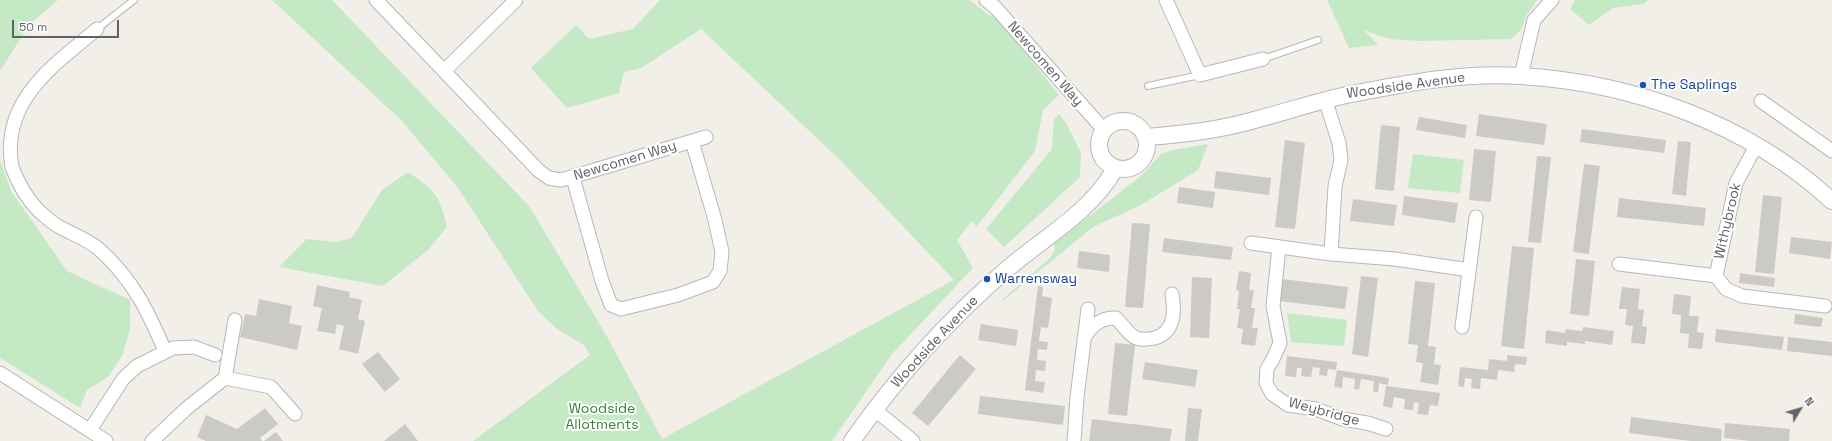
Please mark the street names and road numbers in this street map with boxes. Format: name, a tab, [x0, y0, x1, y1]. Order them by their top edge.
street label: Newcomen Way	[1004, 18, 1086, 110]
street label: Woodside Avenue	[1346, 69, 1466, 103]
street label: Newcomen Way	[572, 137, 678, 185]
street label: Withybrook	[1711, 181, 1745, 261]
street label: Woodside Avenue	[888, 293, 982, 391]
street label: Weybridge	[1287, 394, 1361, 430]

